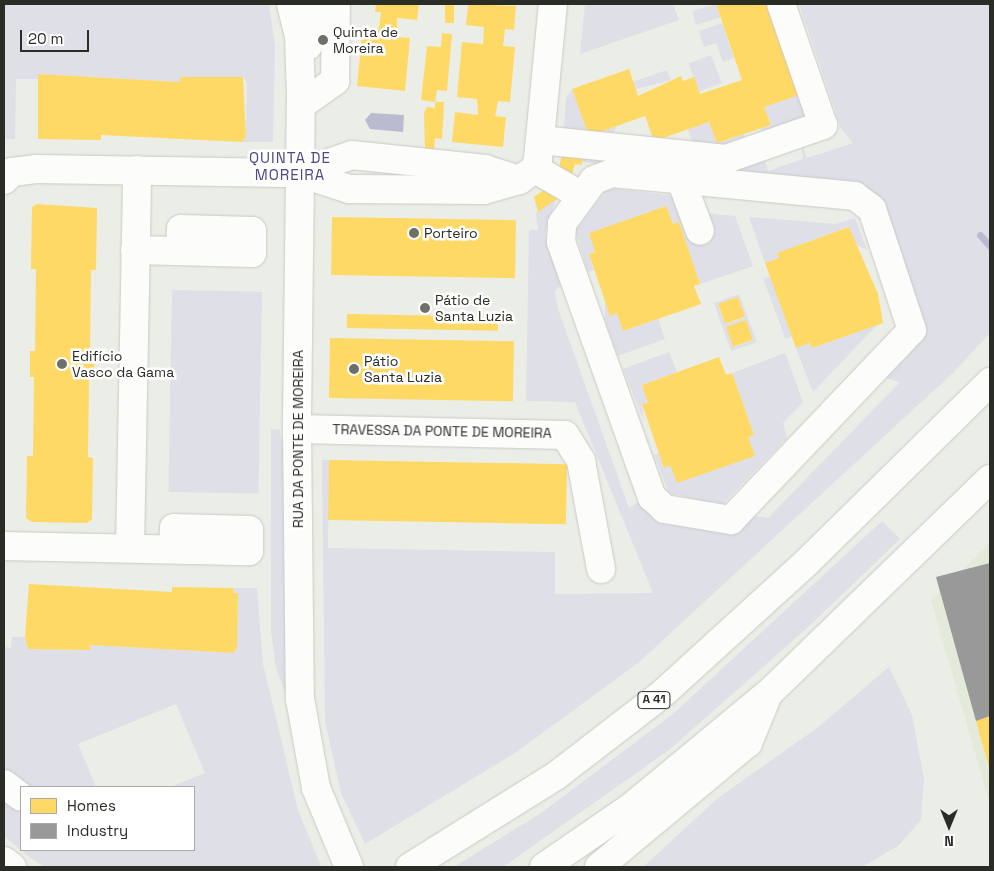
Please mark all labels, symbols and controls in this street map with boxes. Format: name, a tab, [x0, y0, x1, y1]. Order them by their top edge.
scale bar	[22, 20, 91, 52]
place label: Quinta de Moreira	[333, 24, 398, 56]
text: 20 m	[28, 29, 63, 48]
marker: Quinta de Moreira	[317, 34, 329, 46]
district label: QUINTA DE MOREIRA	[248, 148, 332, 183]
place label: Porteiro	[424, 225, 478, 241]
marker: Porteiro	[408, 227, 420, 239]
place label: Pátio de Santa Luzia	[435, 292, 513, 324]
marker: Pátio de Santa Luzia	[419, 302, 431, 314]
place label: Edifício Vasco da Gama	[72, 348, 174, 381]
street label: RUA DA PONTE DE MOREIRA	[290, 350, 306, 528]
place label: Pátio Santa Luzia	[364, 353, 442, 386]
marker: Edifício Vasco da Gama	[56, 358, 68, 370]
marker: Pátio Santa Luzia	[348, 363, 360, 375]
street label: TRAVESSA DA PONTE DE MOREIRA	[332, 421, 552, 441]
road number: A 41	[636, 690, 672, 710]
legend	[20, 786, 195, 851]
text: Homes	[67, 796, 116, 815]
north arrow	[924, 801, 974, 851]
text: Industry	[67, 821, 128, 840]
text: N	[944, 832, 954, 850]

